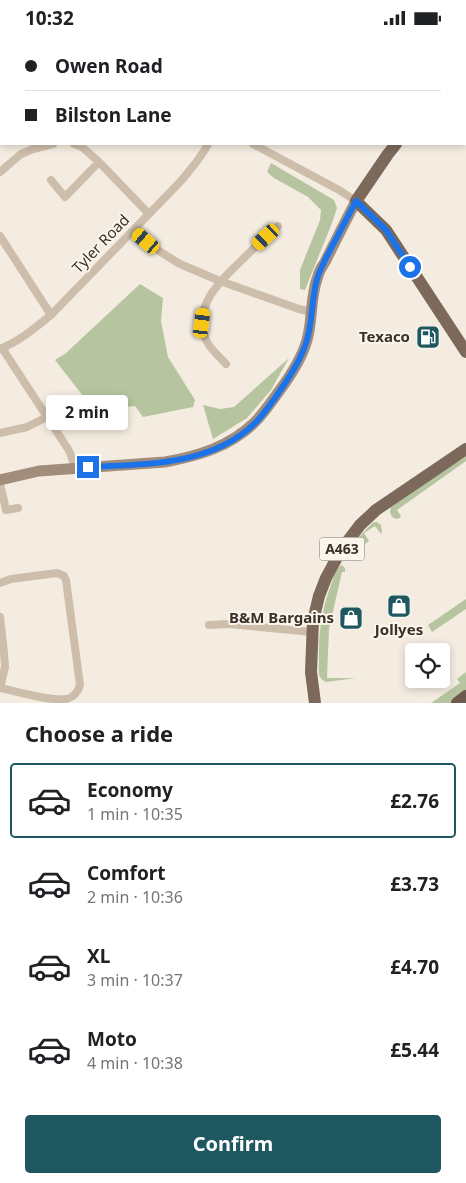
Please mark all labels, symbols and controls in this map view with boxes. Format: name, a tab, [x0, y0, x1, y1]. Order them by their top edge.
text: 10:32	[25, 5, 74, 31]
text: Owen Road	[55, 53, 163, 79]
text: Bilston Lane	[55, 102, 172, 128]
street label: Tyler Road	[67, 210, 133, 277]
car	[249, 221, 282, 253]
car	[129, 226, 162, 256]
route start	[399, 256, 421, 278]
car	[192, 307, 211, 339]
fuel station icon: Texaco	[415, 324, 441, 350]
place label: Texaco	[359, 326, 410, 346]
callout: 2 min	[47, 395, 129, 429]
text: 2 min	[65, 401, 109, 423]
route end	[77, 456, 99, 478]
road number: A463	[320, 537, 364, 561]
shop icon: Jollyes	[386, 593, 412, 619]
shop icon: B&M Bargains	[338, 605, 364, 631]
place label: B&M Bargains	[229, 607, 334, 627]
place label: Jollyes	[373, 619, 423, 639]
map controls	[405, 643, 450, 688]
button: locate	[405, 643, 450, 688]
text: Choose a ride	[25, 718, 173, 748]
text: Economy	[87, 777, 173, 803]
icon: car	[27, 778, 72, 823]
text: £2.76	[390, 788, 439, 814]
text: 1 min · 10:35	[87, 803, 183, 825]
text: Comfort	[87, 860, 166, 886]
icon: car	[27, 861, 72, 906]
text: £3.73	[390, 871, 439, 897]
text: 2 min · 10:36	[87, 886, 183, 908]
text: XL	[87, 943, 110, 969]
icon: car	[27, 944, 72, 989]
text: £4.70	[390, 954, 439, 980]
text: 3 min · 10:37	[87, 969, 183, 991]
text: Moto	[87, 1026, 137, 1052]
icon: car	[27, 1027, 72, 1072]
text: £5.44	[390, 1037, 439, 1063]
text: 4 min · 10:38	[87, 1052, 183, 1074]
button: Confirm	[25, 1115, 441, 1173]

